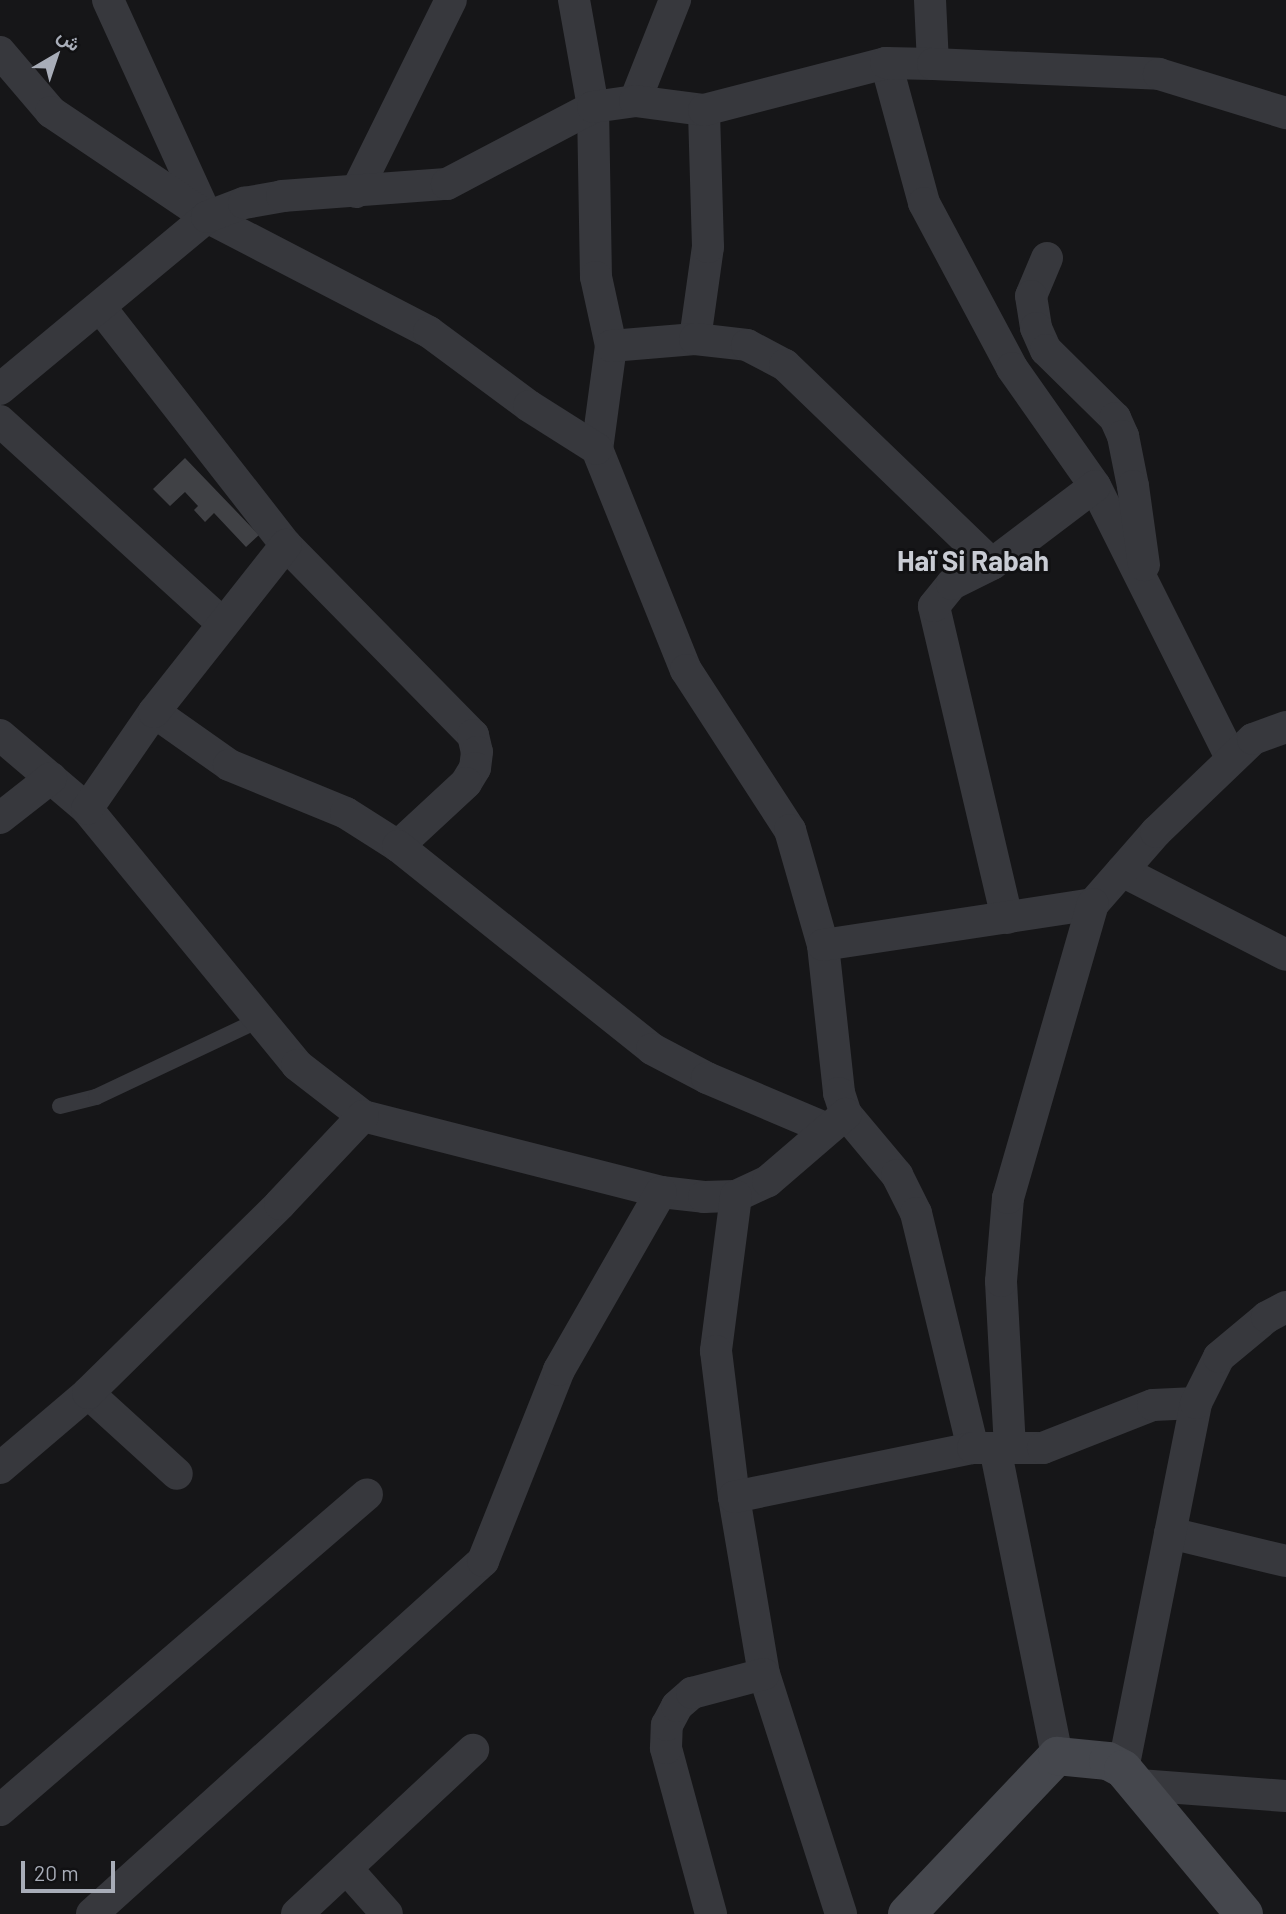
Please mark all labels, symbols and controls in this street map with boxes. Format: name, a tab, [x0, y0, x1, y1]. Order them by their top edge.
north arrow	[21, 21, 91, 91]
text: ش	[53, 23, 86, 55]
district label: Haï Si Rabah	[897, 543, 1049, 577]
scale bar	[24, 1848, 119, 1892]
text: 20 m	[34, 1860, 79, 1885]

